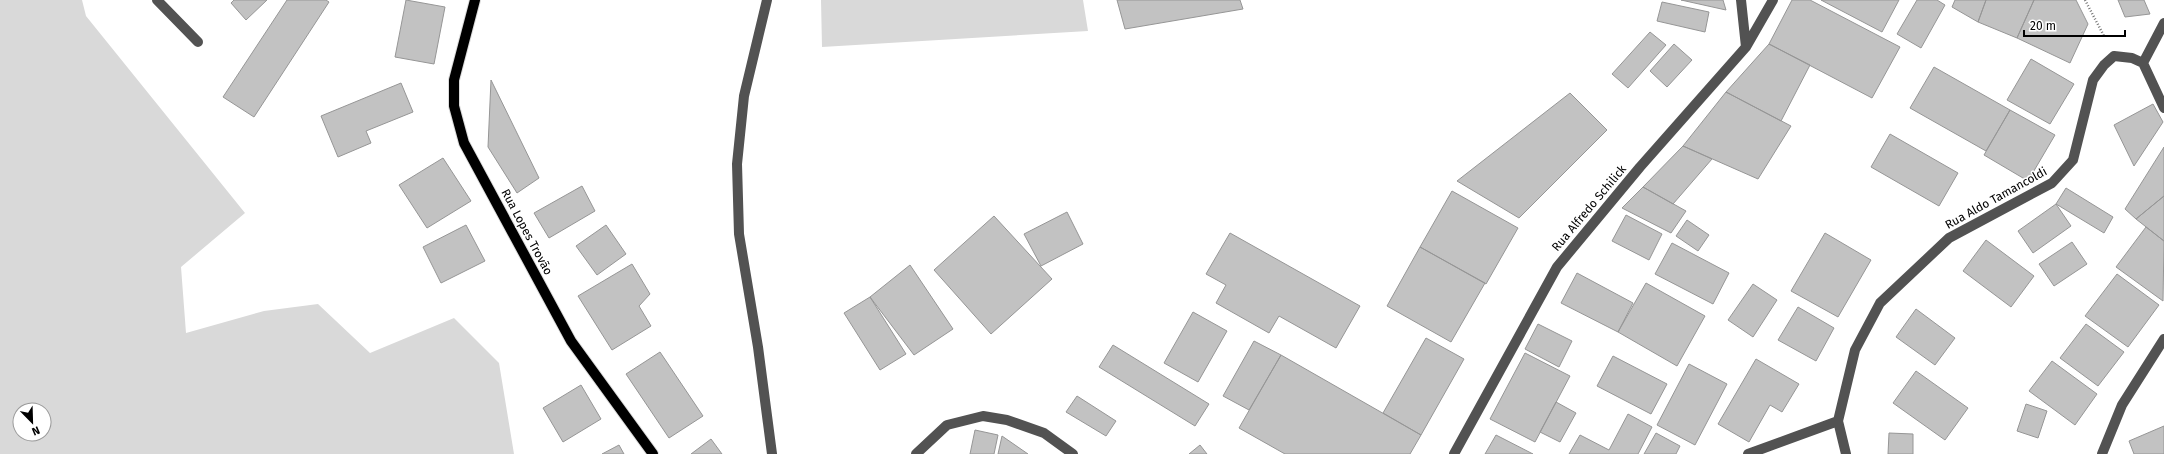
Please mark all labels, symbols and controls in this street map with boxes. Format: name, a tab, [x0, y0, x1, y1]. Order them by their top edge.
scale bar	[2024, 12, 2125, 38]
text: 20 m	[2030, 19, 2056, 33]
street label: Rua Alfredo Schilick	[1549, 161, 1630, 254]
street label: Rua Aldo Tamancoldi	[1943, 164, 2049, 232]
street label: Rua Lopes Trovão	[498, 187, 556, 277]
north arrow	[12, 402, 52, 442]
text: N	[30, 423, 42, 438]

